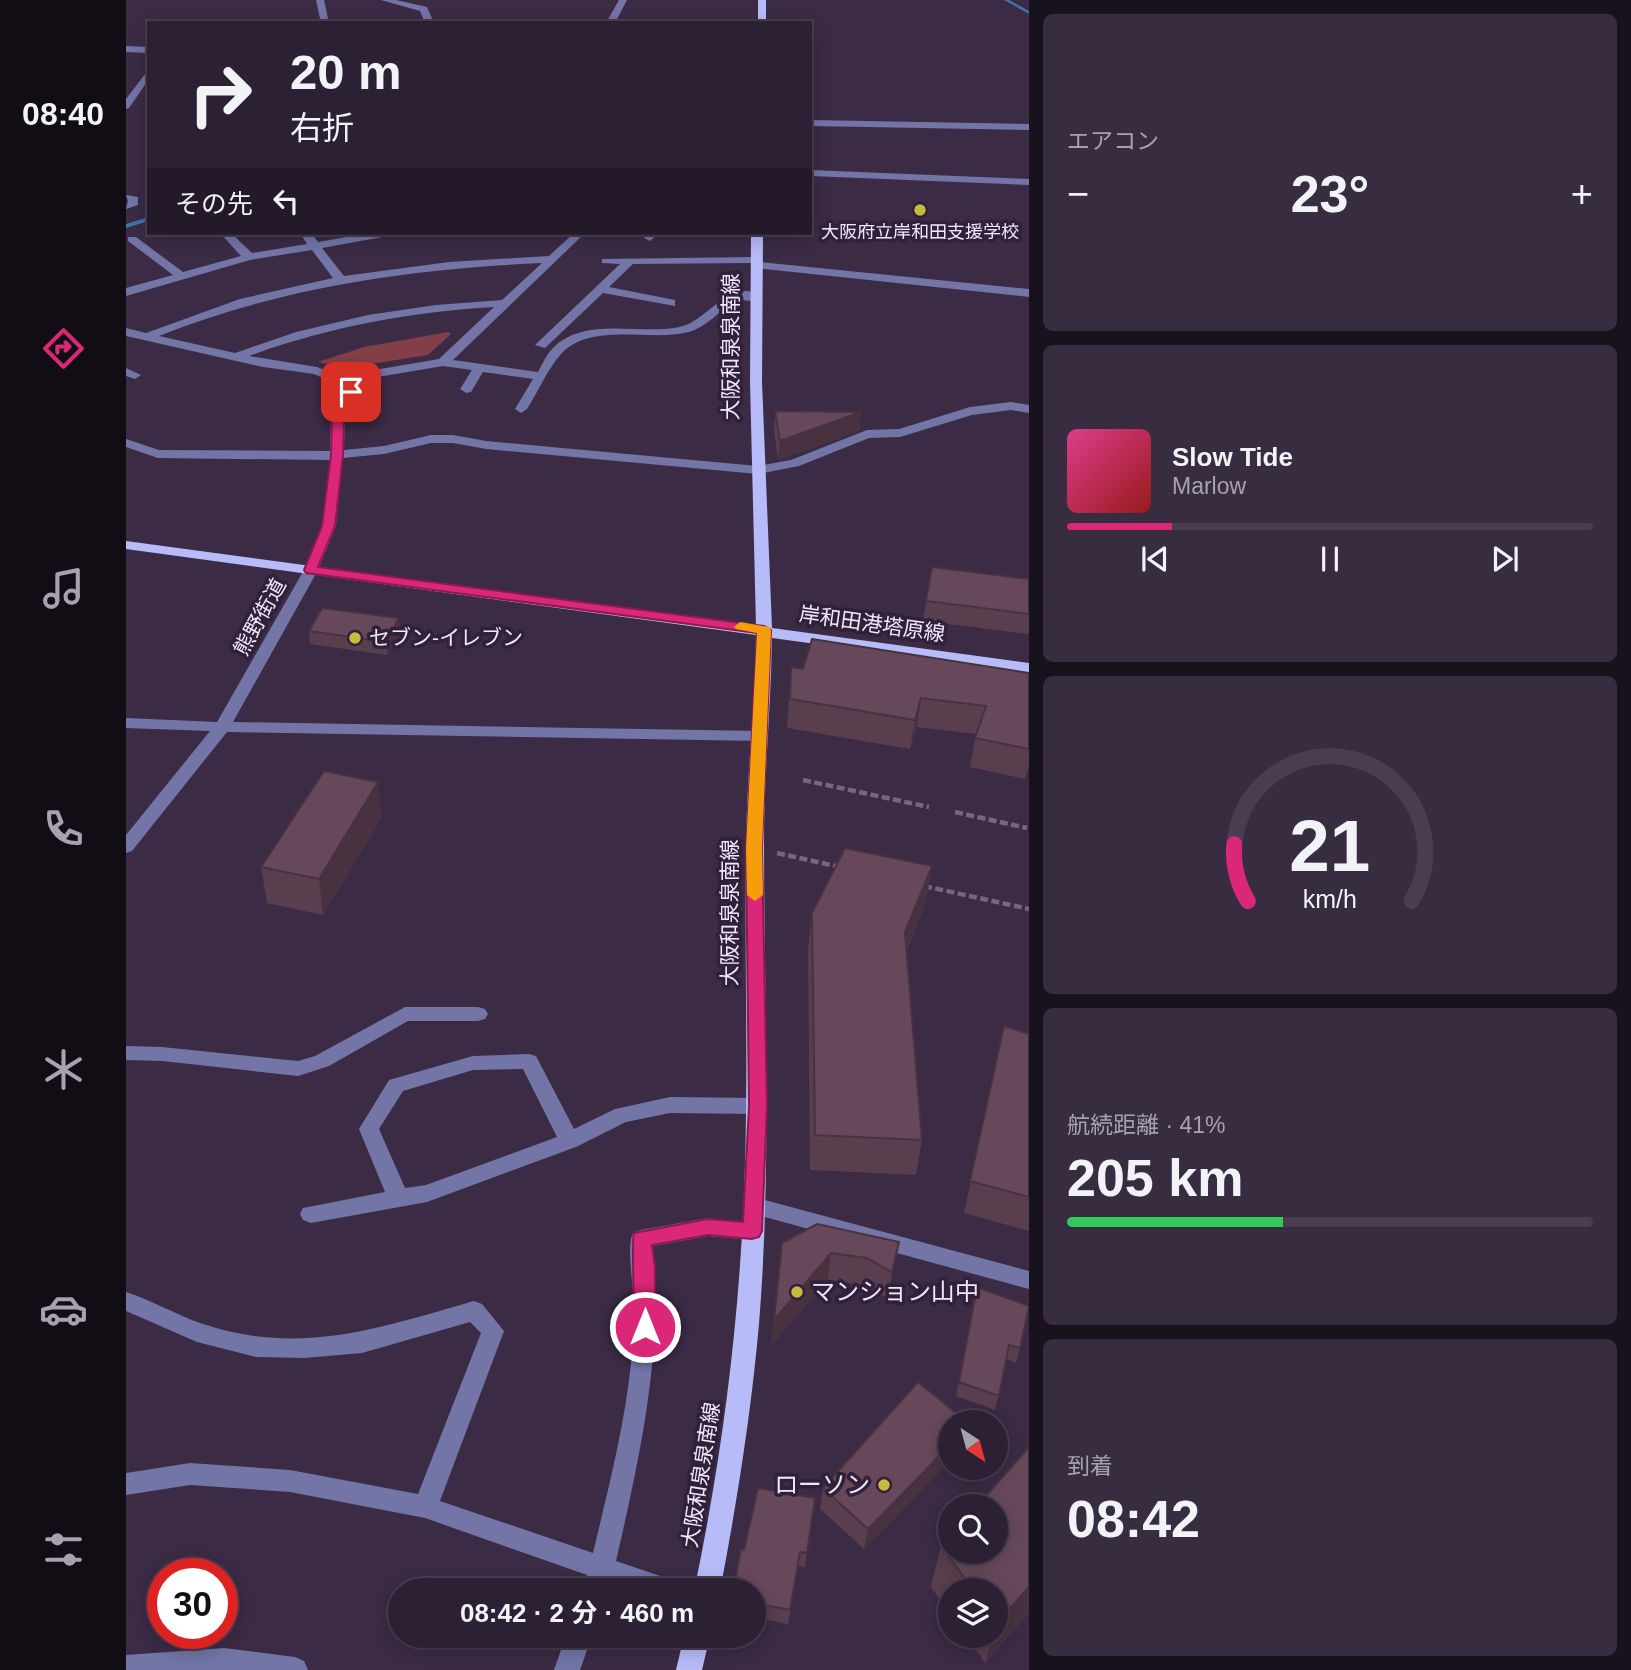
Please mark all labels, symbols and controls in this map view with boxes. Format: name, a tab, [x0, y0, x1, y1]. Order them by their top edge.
text: 20 m	[290, 45, 402, 99]
icon: right	[175, 49, 266, 140]
text: 08:40	[22, 96, 104, 132]
text: 右折	[290, 110, 354, 146]
text: エアコン	[1067, 128, 1159, 154]
text: 23°	[1291, 165, 1369, 223]
text: −	[1067, 173, 1089, 215]
text: +	[1571, 173, 1593, 215]
icon: left	[267, 182, 305, 220]
text: その先	[175, 189, 253, 219]
marker: 大阪府立岸和田支援学校	[912, 202, 928, 218]
place label: 大阪府立岸和田支援学校	[821, 222, 1019, 242]
street label: 大阪和泉泉南線	[719, 274, 742, 421]
icon: directions	[39, 324, 88, 373]
pin	[321, 362, 381, 422]
icon: arrive	[332, 373, 370, 411]
text: Slow Tide	[1172, 442, 1293, 472]
text: Marlow	[1172, 473, 1246, 499]
icon: previous	[1136, 540, 1174, 578]
icon: pause	[1311, 540, 1349, 578]
icon: next	[1486, 540, 1524, 578]
icon: music	[39, 564, 88, 613]
street label: 熊野街道	[229, 574, 290, 659]
street label: 岸和田港塔原線	[798, 602, 946, 645]
place label: セブン-イレブン	[369, 626, 523, 649]
marker: セブン-イレブン	[347, 630, 363, 646]
icon: phone	[39, 804, 88, 853]
text: 21	[1290, 805, 1370, 886]
street label: 大阪和泉泉南線	[718, 840, 741, 987]
text: km/h	[1303, 885, 1357, 913]
icon: climate	[39, 1045, 88, 1094]
text: 航続距離 · 41%	[1067, 1112, 1225, 1138]
text: 205 km	[1067, 1149, 1243, 1207]
place label: マンション山中	[811, 1278, 979, 1305]
marker: マンション山中	[789, 1284, 805, 1300]
icon: car	[39, 1285, 88, 1334]
position arrow	[608, 1290, 682, 1364]
street label: 大阪和泉泉南線	[678, 1401, 723, 1549]
north arrow	[938, 1410, 1008, 1480]
map controls	[938, 1410, 1008, 1648]
text: 到着	[1067, 1453, 1113, 1479]
place label: ローソン	[774, 1471, 870, 1498]
marker: ローソン	[876, 1477, 892, 1493]
text: 08:42	[1067, 1490, 1200, 1548]
button: search	[938, 1494, 1008, 1564]
icon: filters	[39, 1525, 88, 1574]
speed limit sign: 30	[147, 1558, 238, 1649]
button: layers	[938, 1578, 1008, 1648]
text: 08:42 · 2 分 · 460 m	[460, 1598, 694, 1628]

